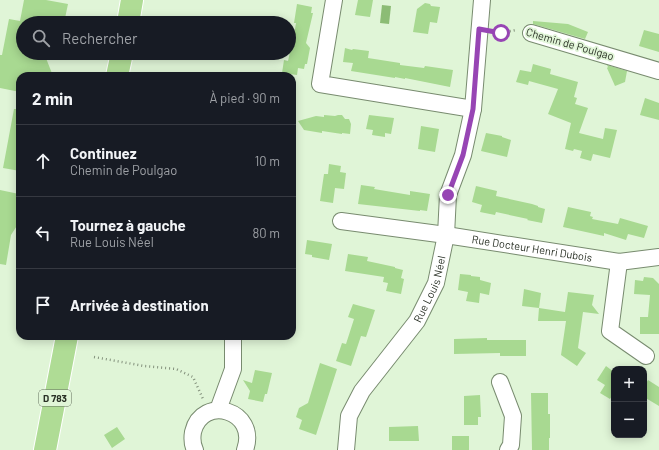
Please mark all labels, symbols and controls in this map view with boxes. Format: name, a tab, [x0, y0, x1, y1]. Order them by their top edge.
search box	[16, 16, 296, 60]
route start	[492, 24, 510, 42]
street label: Chemin de Poulgao	[525, 25, 616, 62]
icon: search	[30, 27, 52, 49]
text: Rechercher	[62, 29, 138, 47]
text: 2 min	[32, 88, 73, 108]
text: À pied · 90 m	[210, 90, 280, 106]
text: Continuez	[70, 144, 137, 162]
icon: ahead	[32, 150, 54, 172]
text: 10 m	[255, 153, 280, 169]
text: Chemin de Poulgao	[70, 162, 177, 178]
route end	[439, 186, 457, 204]
text: Tournez à gauche	[70, 216, 186, 234]
icon: left	[32, 222, 54, 244]
text: 80 m	[253, 225, 280, 241]
street label: Rue Docteur Henri Dubois	[471, 232, 593, 264]
text: Rue Louis Néel	[70, 234, 154, 250]
street label: Rue Louis Néel	[410, 255, 448, 324]
icon: arrive	[32, 294, 54, 316]
text: Arrivée à destination	[70, 296, 209, 314]
map controls	[611, 366, 647, 438]
button: +	[611, 366, 647, 402]
road number: D 783	[39, 390, 71, 406]
button: −	[611, 402, 647, 438]

